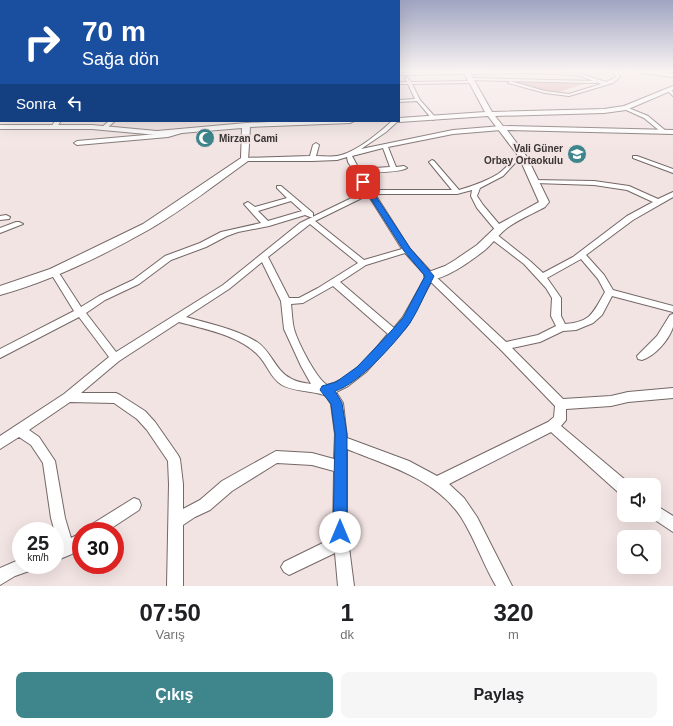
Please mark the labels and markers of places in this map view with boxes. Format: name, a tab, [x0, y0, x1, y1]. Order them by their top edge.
mosque icon: Mirzan Cami	[194, 127, 216, 149]
place label: Mirzan Cami	[219, 133, 278, 144]
place label: Vali Güner Orbay Ortaokulu	[484, 143, 563, 166]
school or university icon: Vali Güner Orbay Ortaokulu	[566, 143, 588, 165]
pin	[346, 165, 380, 199]

